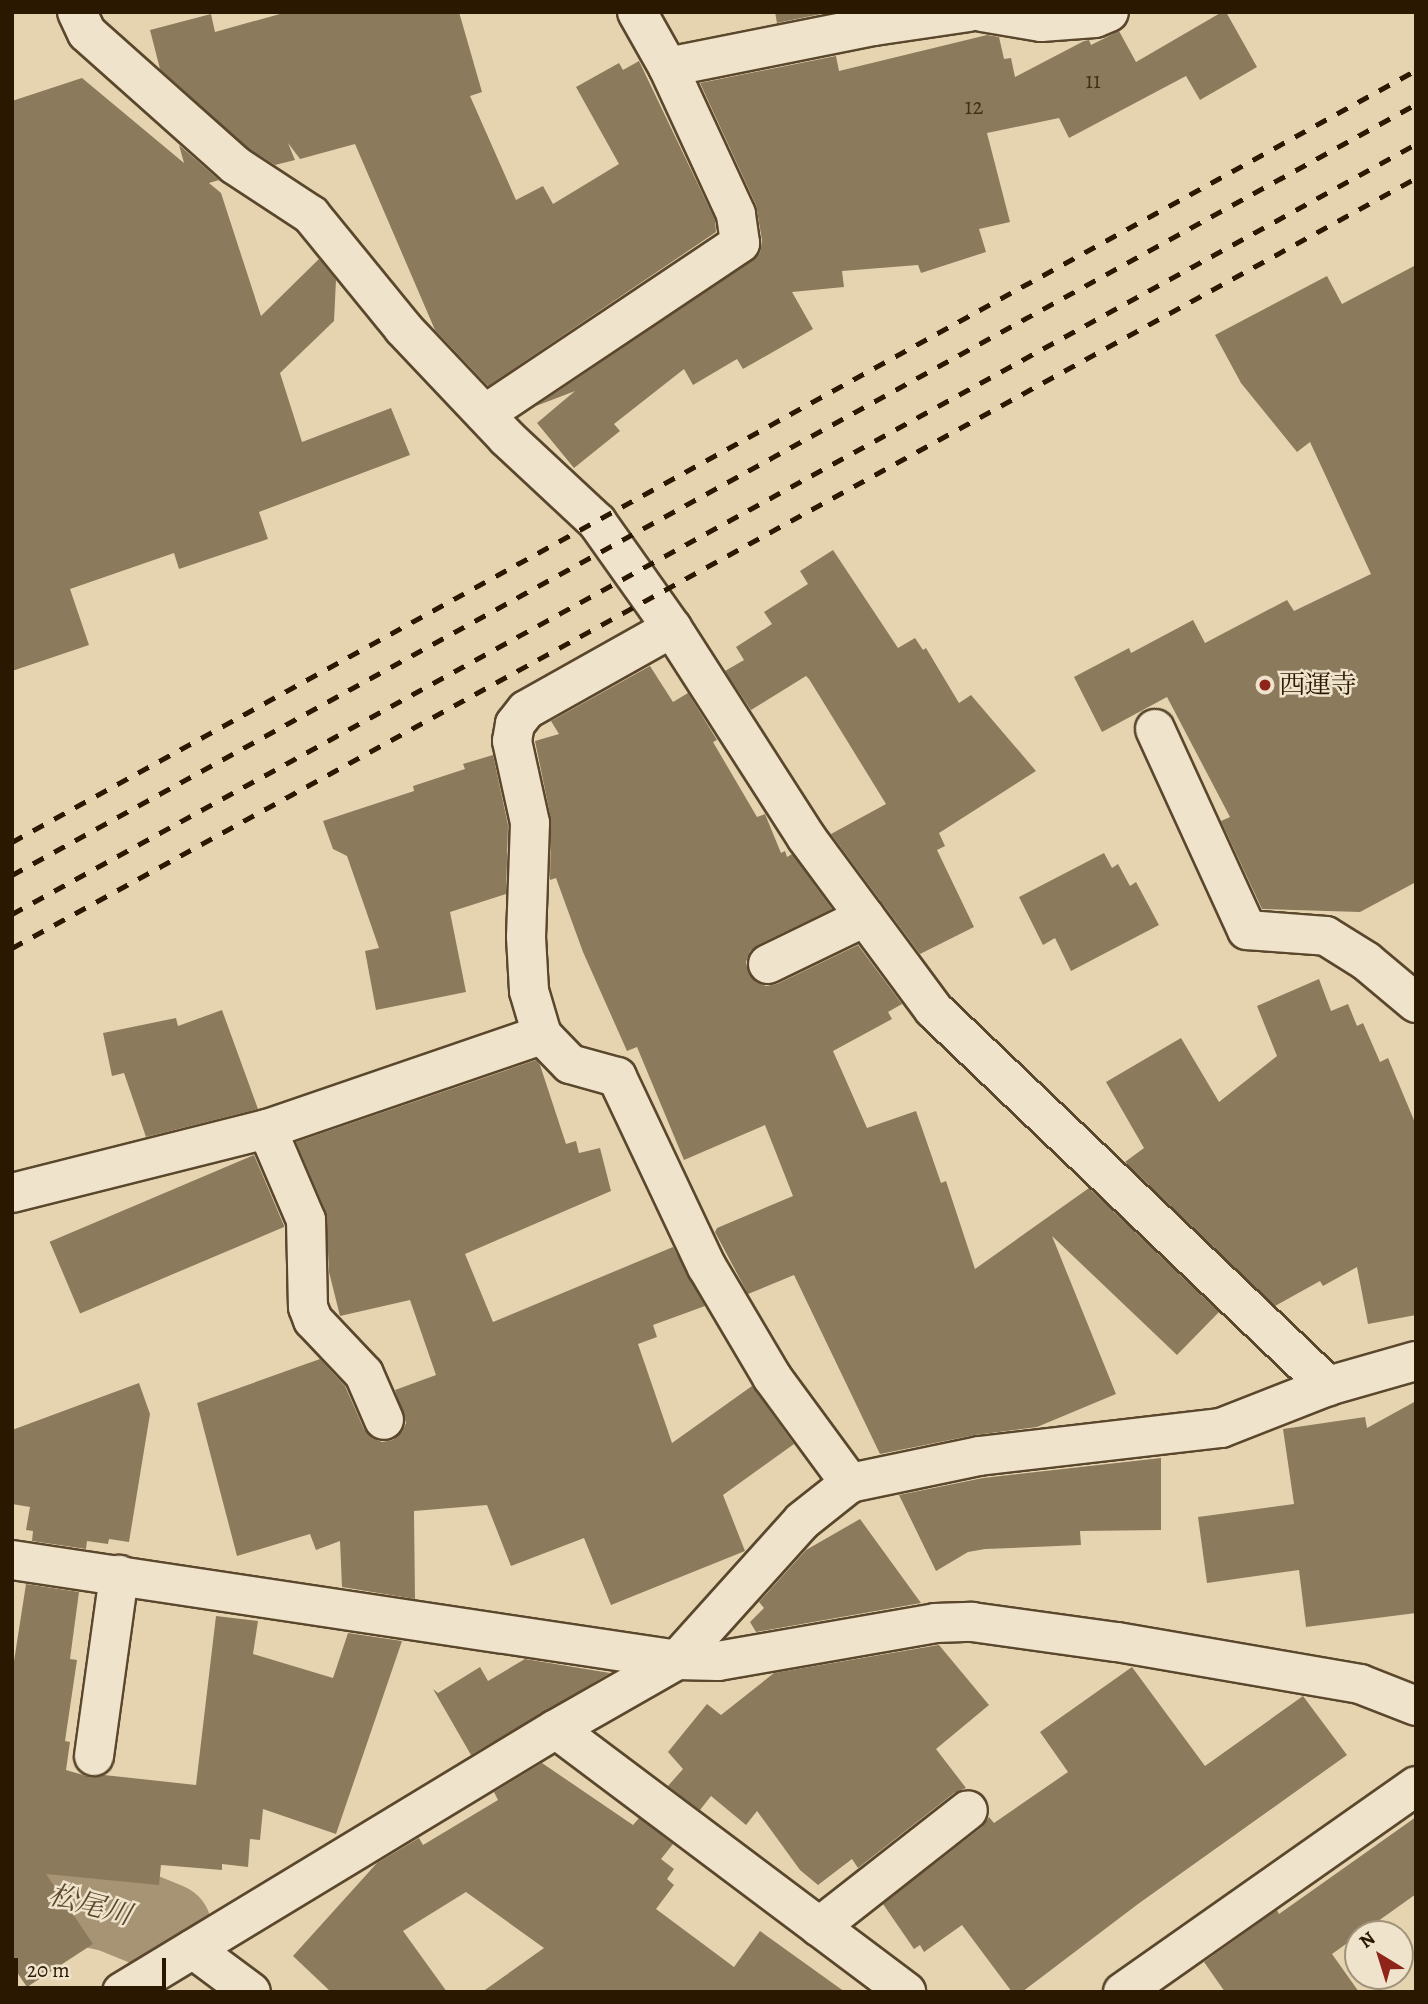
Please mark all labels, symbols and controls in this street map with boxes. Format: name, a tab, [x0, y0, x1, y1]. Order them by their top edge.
house number: 11	[1085, 67, 1101, 95]
house number: 12	[965, 93, 983, 121]
place label: 西運寺	[1279, 669, 1357, 701]
marker: 西運寺	[1257, 677, 1273, 693]
water label: 松尾川	[45, 1878, 135, 1932]
north arrow	[1344, 1920, 1414, 1990]
text: N	[1354, 1926, 1381, 1955]
scale bar	[18, 1944, 170, 1988]
text: 20 m	[27, 1956, 70, 1984]

